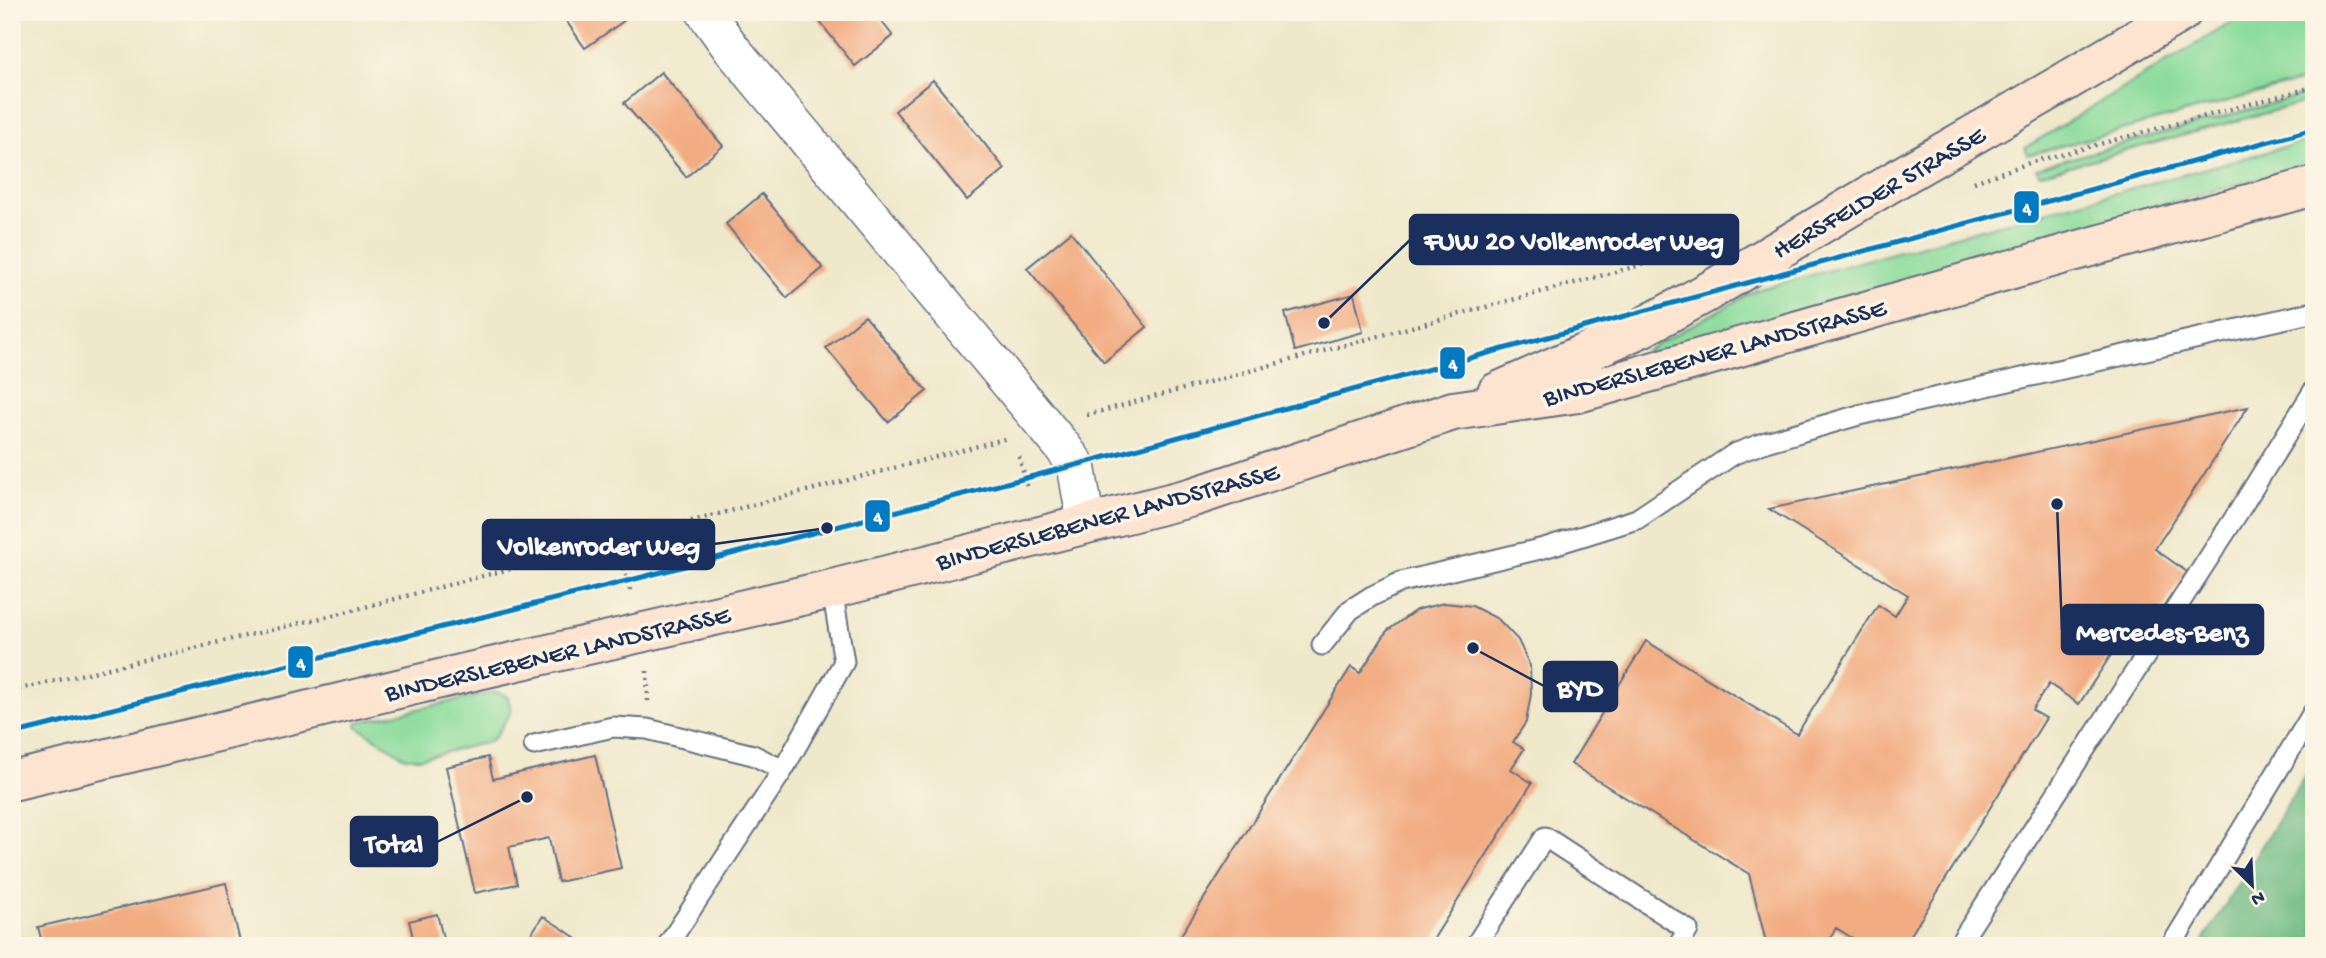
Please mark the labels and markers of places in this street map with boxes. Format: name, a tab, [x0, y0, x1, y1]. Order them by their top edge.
callout: FUW 20 Volkenroder Weg	[1410, 215, 1738, 264]
callout: Volkenroder Weg	[483, 520, 714, 569]
callout: Mercedes-Benz	[2062, 605, 2263, 654]
callout: BYD	[1544, 662, 1617, 711]
callout: Total	[351, 817, 437, 866]

